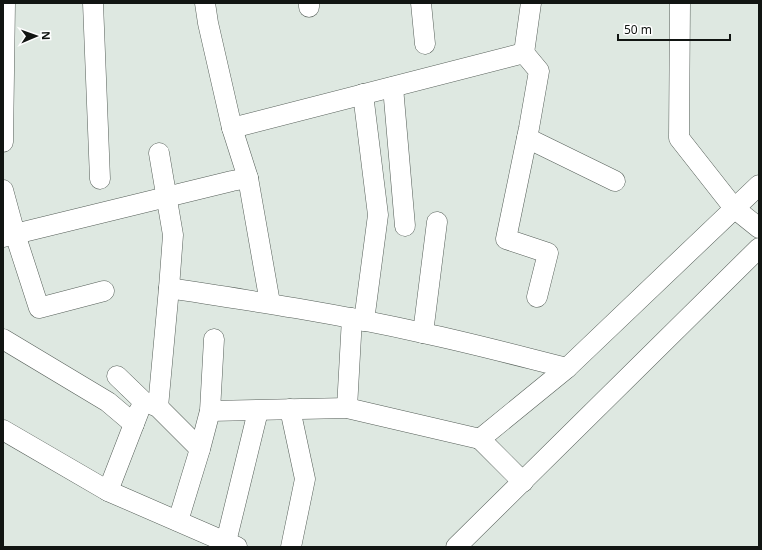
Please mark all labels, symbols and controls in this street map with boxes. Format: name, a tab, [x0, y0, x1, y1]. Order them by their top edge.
north arrow	[16, 16, 56, 56]
scale bar	[618, 16, 730, 42]
text: 50 m	[624, 21, 652, 38]
text: N	[39, 31, 54, 40]

